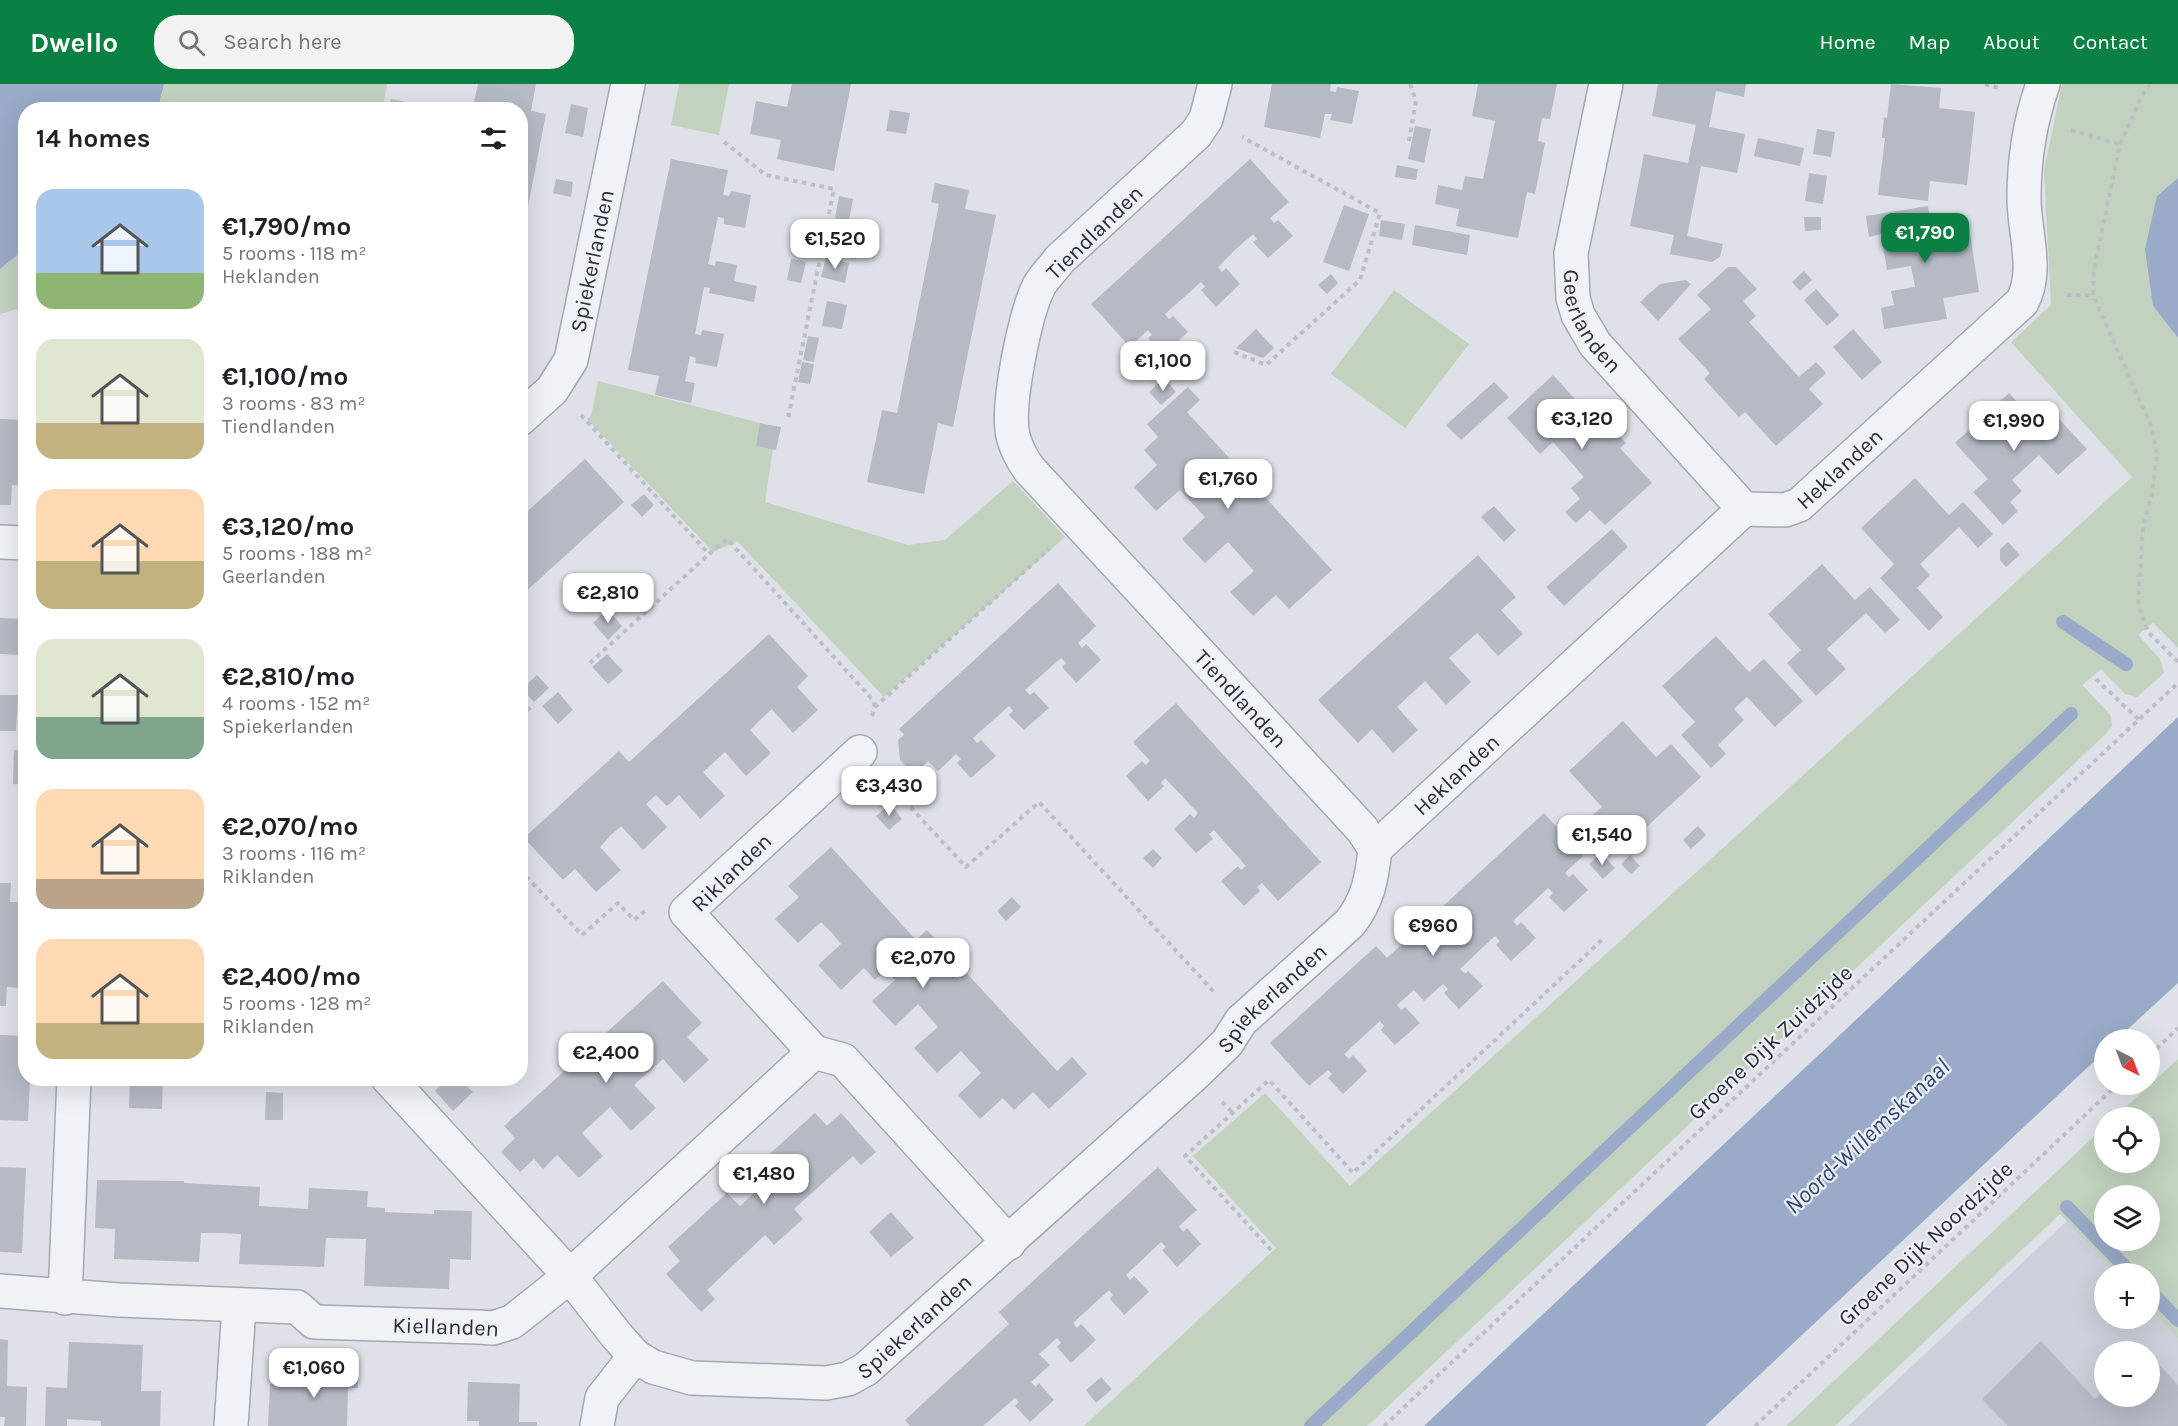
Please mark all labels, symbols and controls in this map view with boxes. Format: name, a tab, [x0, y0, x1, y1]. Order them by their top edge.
search box	[154, 15, 574, 69]
text: Dwello	[30, 26, 118, 59]
icon: search	[175, 26, 208, 59]
text: Search here	[223, 29, 342, 55]
text: Home	[1820, 30, 1876, 54]
text: Map	[1909, 30, 1950, 54]
text: About	[1983, 30, 2040, 54]
text: Contact	[2073, 30, 2148, 54]
icon: filters	[477, 122, 510, 155]
text: 14 homes	[36, 123, 150, 154]
street label: Tiendlanden	[1041, 180, 1148, 285]
street label: Spiekerlanden	[565, 187, 620, 335]
text: €1,790/mo	[222, 211, 351, 242]
icon: home	[84, 213, 156, 285]
pin: €1,790	[1876, 213, 1974, 264]
pin: €1,520	[786, 219, 884, 270]
text: €1,790	[1895, 221, 1955, 244]
text: €1,520	[804, 227, 866, 250]
text: 5 rooms · 118 m²	[222, 242, 366, 265]
text: Heklanden	[222, 265, 320, 288]
street label: Geerlanden	[1558, 269, 1627, 379]
pin: €1,100	[1114, 341, 1212, 392]
text: €1,100	[1134, 349, 1192, 372]
text: €1,100/mo	[222, 361, 348, 392]
icon: home	[84, 363, 156, 435]
text: 3 rooms · 83 m²	[222, 392, 366, 415]
pin: €3,120	[1533, 399, 1631, 450]
pin: €1,990	[1965, 401, 2063, 452]
text: €3,120	[1551, 407, 1613, 430]
text: €1,990	[1983, 409, 2045, 432]
text: Tiendlanden	[222, 415, 335, 438]
street label: Heklanden	[1791, 423, 1888, 515]
pin: €1,760	[1179, 459, 1277, 510]
text: €1,760	[1198, 467, 1258, 490]
text: €3,120/mo	[222, 511, 354, 542]
icon: home	[84, 513, 156, 585]
text: 5 rooms · 188 m²	[222, 542, 372, 565]
text: Geerlanden	[222, 565, 326, 588]
pin: €2,810	[559, 573, 657, 624]
text: €2,810	[577, 581, 639, 604]
street label: Tiendlanden	[1189, 645, 1292, 754]
text: €2,810/mo	[222, 661, 355, 692]
icon: home	[84, 663, 156, 735]
text: 4 rooms · 152 m²	[222, 692, 370, 715]
text: Spiekerlanden	[222, 715, 354, 738]
street label: Heklanden	[1408, 729, 1505, 821]
pin: €3,430	[840, 766, 938, 817]
text: €3,430	[855, 774, 923, 797]
text: €2,070/mo	[222, 811, 358, 842]
icon: home	[84, 813, 156, 885]
pin: €1,540	[1553, 815, 1651, 866]
text: €1,540	[1571, 823, 1633, 846]
street label: Riklanden	[686, 828, 777, 917]
text: 3 rooms · 116 m²	[222, 842, 366, 865]
text: Riklanden	[222, 865, 314, 888]
pin: €960	[1397, 906, 1469, 957]
text: €960	[1408, 914, 1458, 937]
pin: €2,070	[874, 938, 972, 989]
street label: Spiekerlanden	[1212, 938, 1332, 1059]
text: €2,070	[890, 946, 956, 969]
street label: Groene Dijk Zuidzijde	[1683, 960, 1858, 1126]
text: €2,400/mo	[222, 961, 361, 992]
icon: home	[84, 963, 156, 1035]
text: 5 rooms · 128 m²	[222, 992, 371, 1015]
text: Riklanden	[222, 1015, 314, 1038]
north arrow	[2094, 1029, 2160, 1095]
map controls	[2094, 1029, 2160, 1407]
pin: €2,400	[557, 1033, 655, 1084]
text: €2,400	[572, 1041, 640, 1064]
water label: Noord-Willemskanaal	[1779, 1052, 1955, 1220]
button: locate	[2094, 1107, 2160, 1173]
pin: €1,480	[715, 1154, 813, 1205]
street label: Groene Dijk Noordzijde	[1833, 1156, 2018, 1331]
text: €1,480	[733, 1162, 795, 1185]
button: layers	[2094, 1185, 2160, 1251]
button: +	[2094, 1263, 2160, 1329]
street label: Spiekerlanden	[853, 1269, 977, 1385]
street label: Kiellanden	[392, 1312, 500, 1342]
button: −	[2094, 1341, 2160, 1407]
pin: €1,060	[265, 1348, 363, 1399]
text: €1,060	[283, 1356, 345, 1379]

